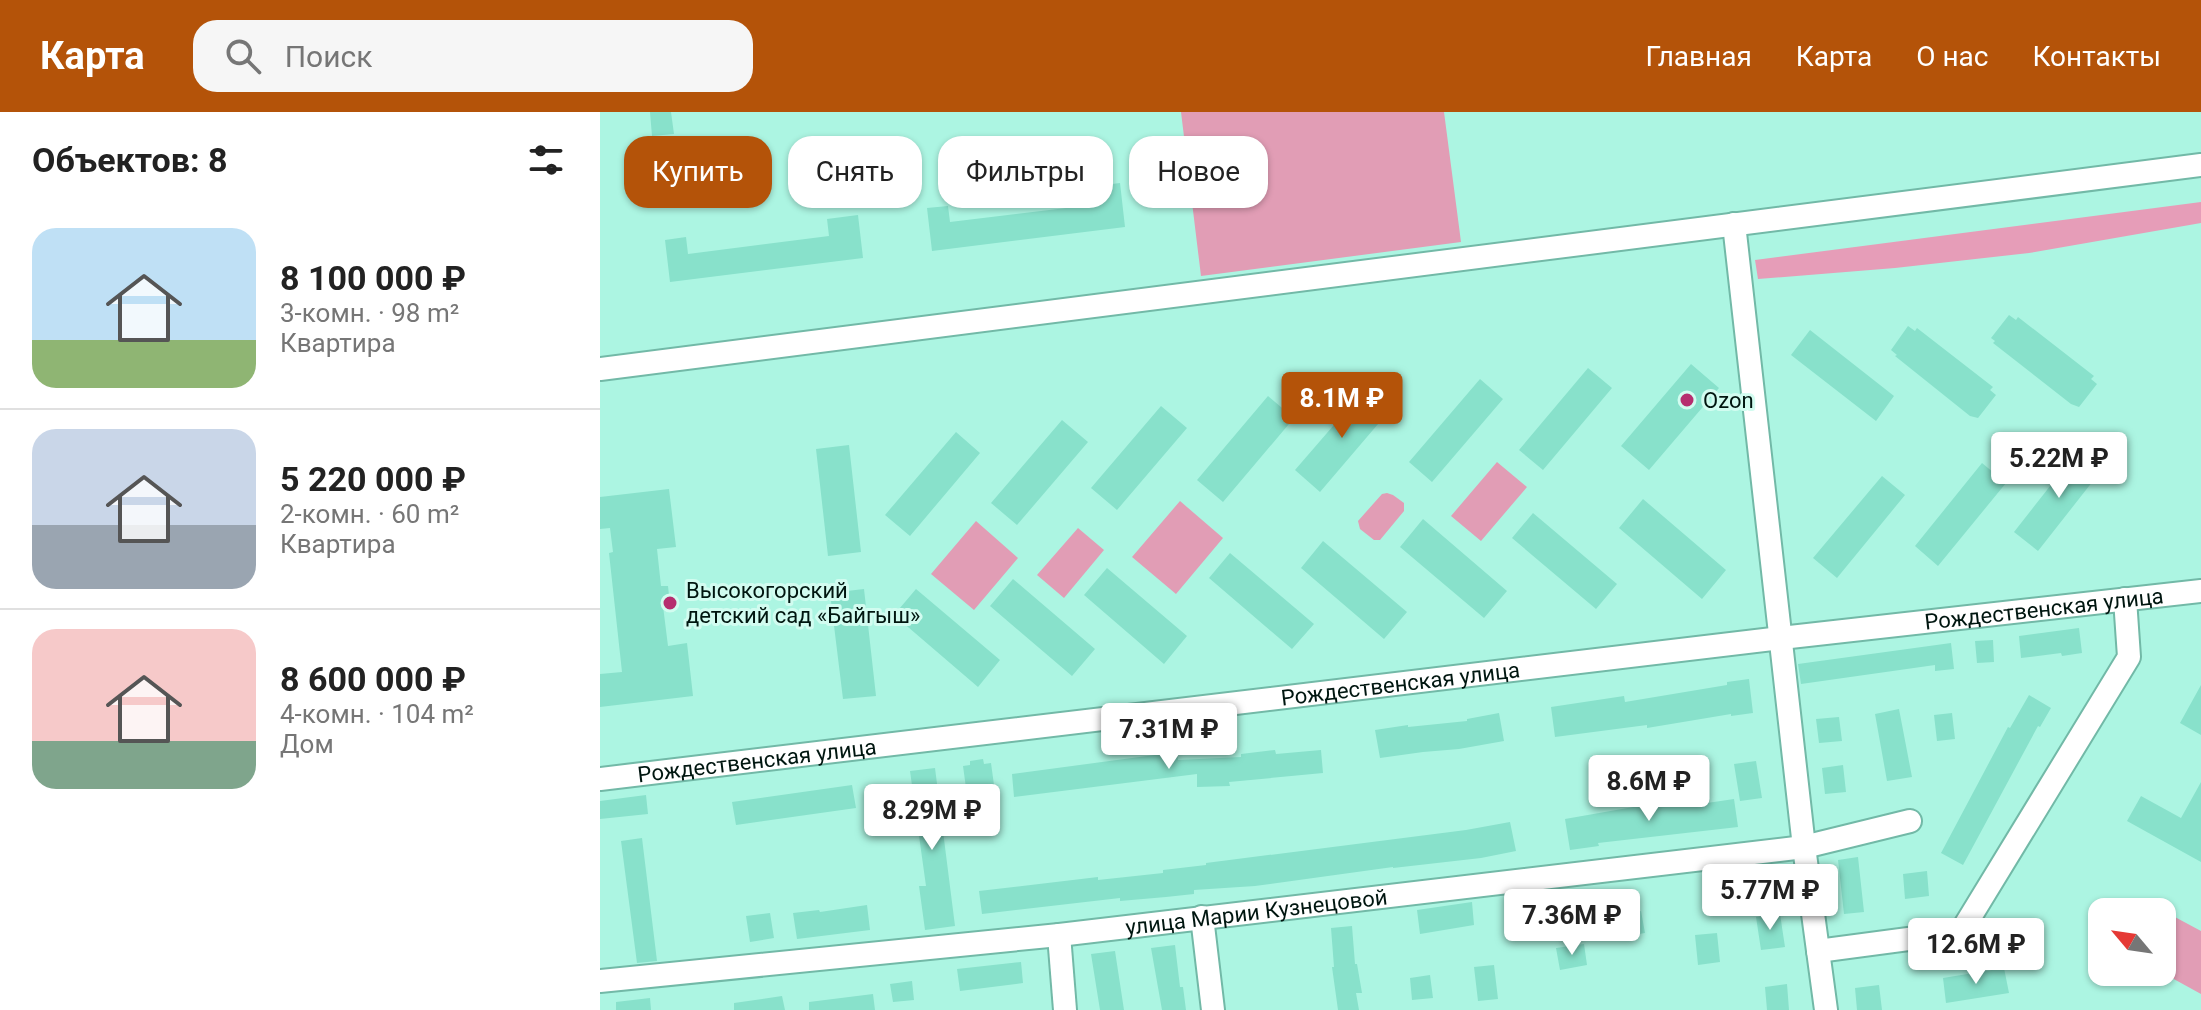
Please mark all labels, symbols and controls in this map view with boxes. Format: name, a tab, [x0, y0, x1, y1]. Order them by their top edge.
search box	[193, 20, 753, 92]
text: Карта	[40, 34, 145, 78]
icon: search	[221, 34, 265, 78]
text: Поиск	[285, 39, 372, 74]
text: Главная	[1645, 40, 1752, 73]
text: Карта	[1796, 40, 1872, 73]
text: О нас	[1916, 40, 1988, 73]
text: Контакты	[2032, 40, 2161, 73]
chip: Купить	[624, 136, 772, 208]
chip: Снять	[788, 136, 922, 208]
chip: Фильтры	[938, 136, 1113, 208]
chip: Новое	[1129, 136, 1268, 208]
icon: filters	[524, 138, 568, 182]
text: Объектов: 8	[32, 140, 227, 180]
text: 8 100 000 ₽	[280, 258, 466, 298]
icon: home	[96, 260, 192, 356]
text: 3-комн. · 98 m²	[280, 298, 459, 328]
text: Квартира	[280, 328, 396, 358]
pin: 8.1M ₽	[1277, 372, 1407, 440]
text: 8.1M ₽	[1300, 383, 1384, 413]
place label: Ozon	[1703, 388, 1754, 413]
marker: Ozon	[1678, 391, 1696, 409]
pin: 5.22M ₽	[1985, 432, 2133, 500]
text: 5.22M ₽	[2009, 443, 2109, 473]
text: 5 220 000 ₽	[280, 459, 466, 499]
icon: home	[96, 461, 192, 557]
text: 2-комн. · 60 m²	[280, 499, 459, 529]
text: Квартира	[280, 529, 396, 559]
place label: Высокогорский детский сад «Байгыш»	[686, 578, 920, 628]
street label: Рождественская улица	[1923, 583, 2165, 634]
marker: Высокогорский детский сад «Байгыш»	[661, 594, 679, 612]
street label: Рождественская улица	[1280, 657, 1521, 710]
text: 8 600 000 ₽	[280, 659, 466, 699]
icon: home	[96, 661, 192, 757]
text: 4-комн. · 104 m²	[280, 699, 474, 729]
pin: 7.31M ₽	[1095, 703, 1243, 771]
text: 7.31M ₽	[1119, 714, 1219, 744]
text: Дом	[280, 729, 334, 759]
street label: Рождественская улица	[636, 734, 878, 787]
pin: 8.6M ₽	[1584, 755, 1714, 823]
text: 8.6M ₽	[1607, 766, 1691, 796]
pin: 8.29M ₽	[858, 784, 1006, 852]
text: 8.29M ₽	[882, 795, 982, 825]
pin: 5.77M ₽	[1696, 864, 1844, 932]
text: 5.77M ₽	[1720, 875, 1820, 905]
street label: улица Марии Кузнецовой	[1124, 884, 1389, 940]
pin: 7.36M ₽	[1498, 889, 1646, 957]
north arrow	[2088, 898, 2176, 986]
map controls	[2088, 898, 2176, 986]
text: 7.36M ₽	[1522, 900, 1622, 930]
pin: 12.6M ₽	[1902, 918, 2050, 986]
text: 12.6M ₽	[1926, 929, 2026, 959]

